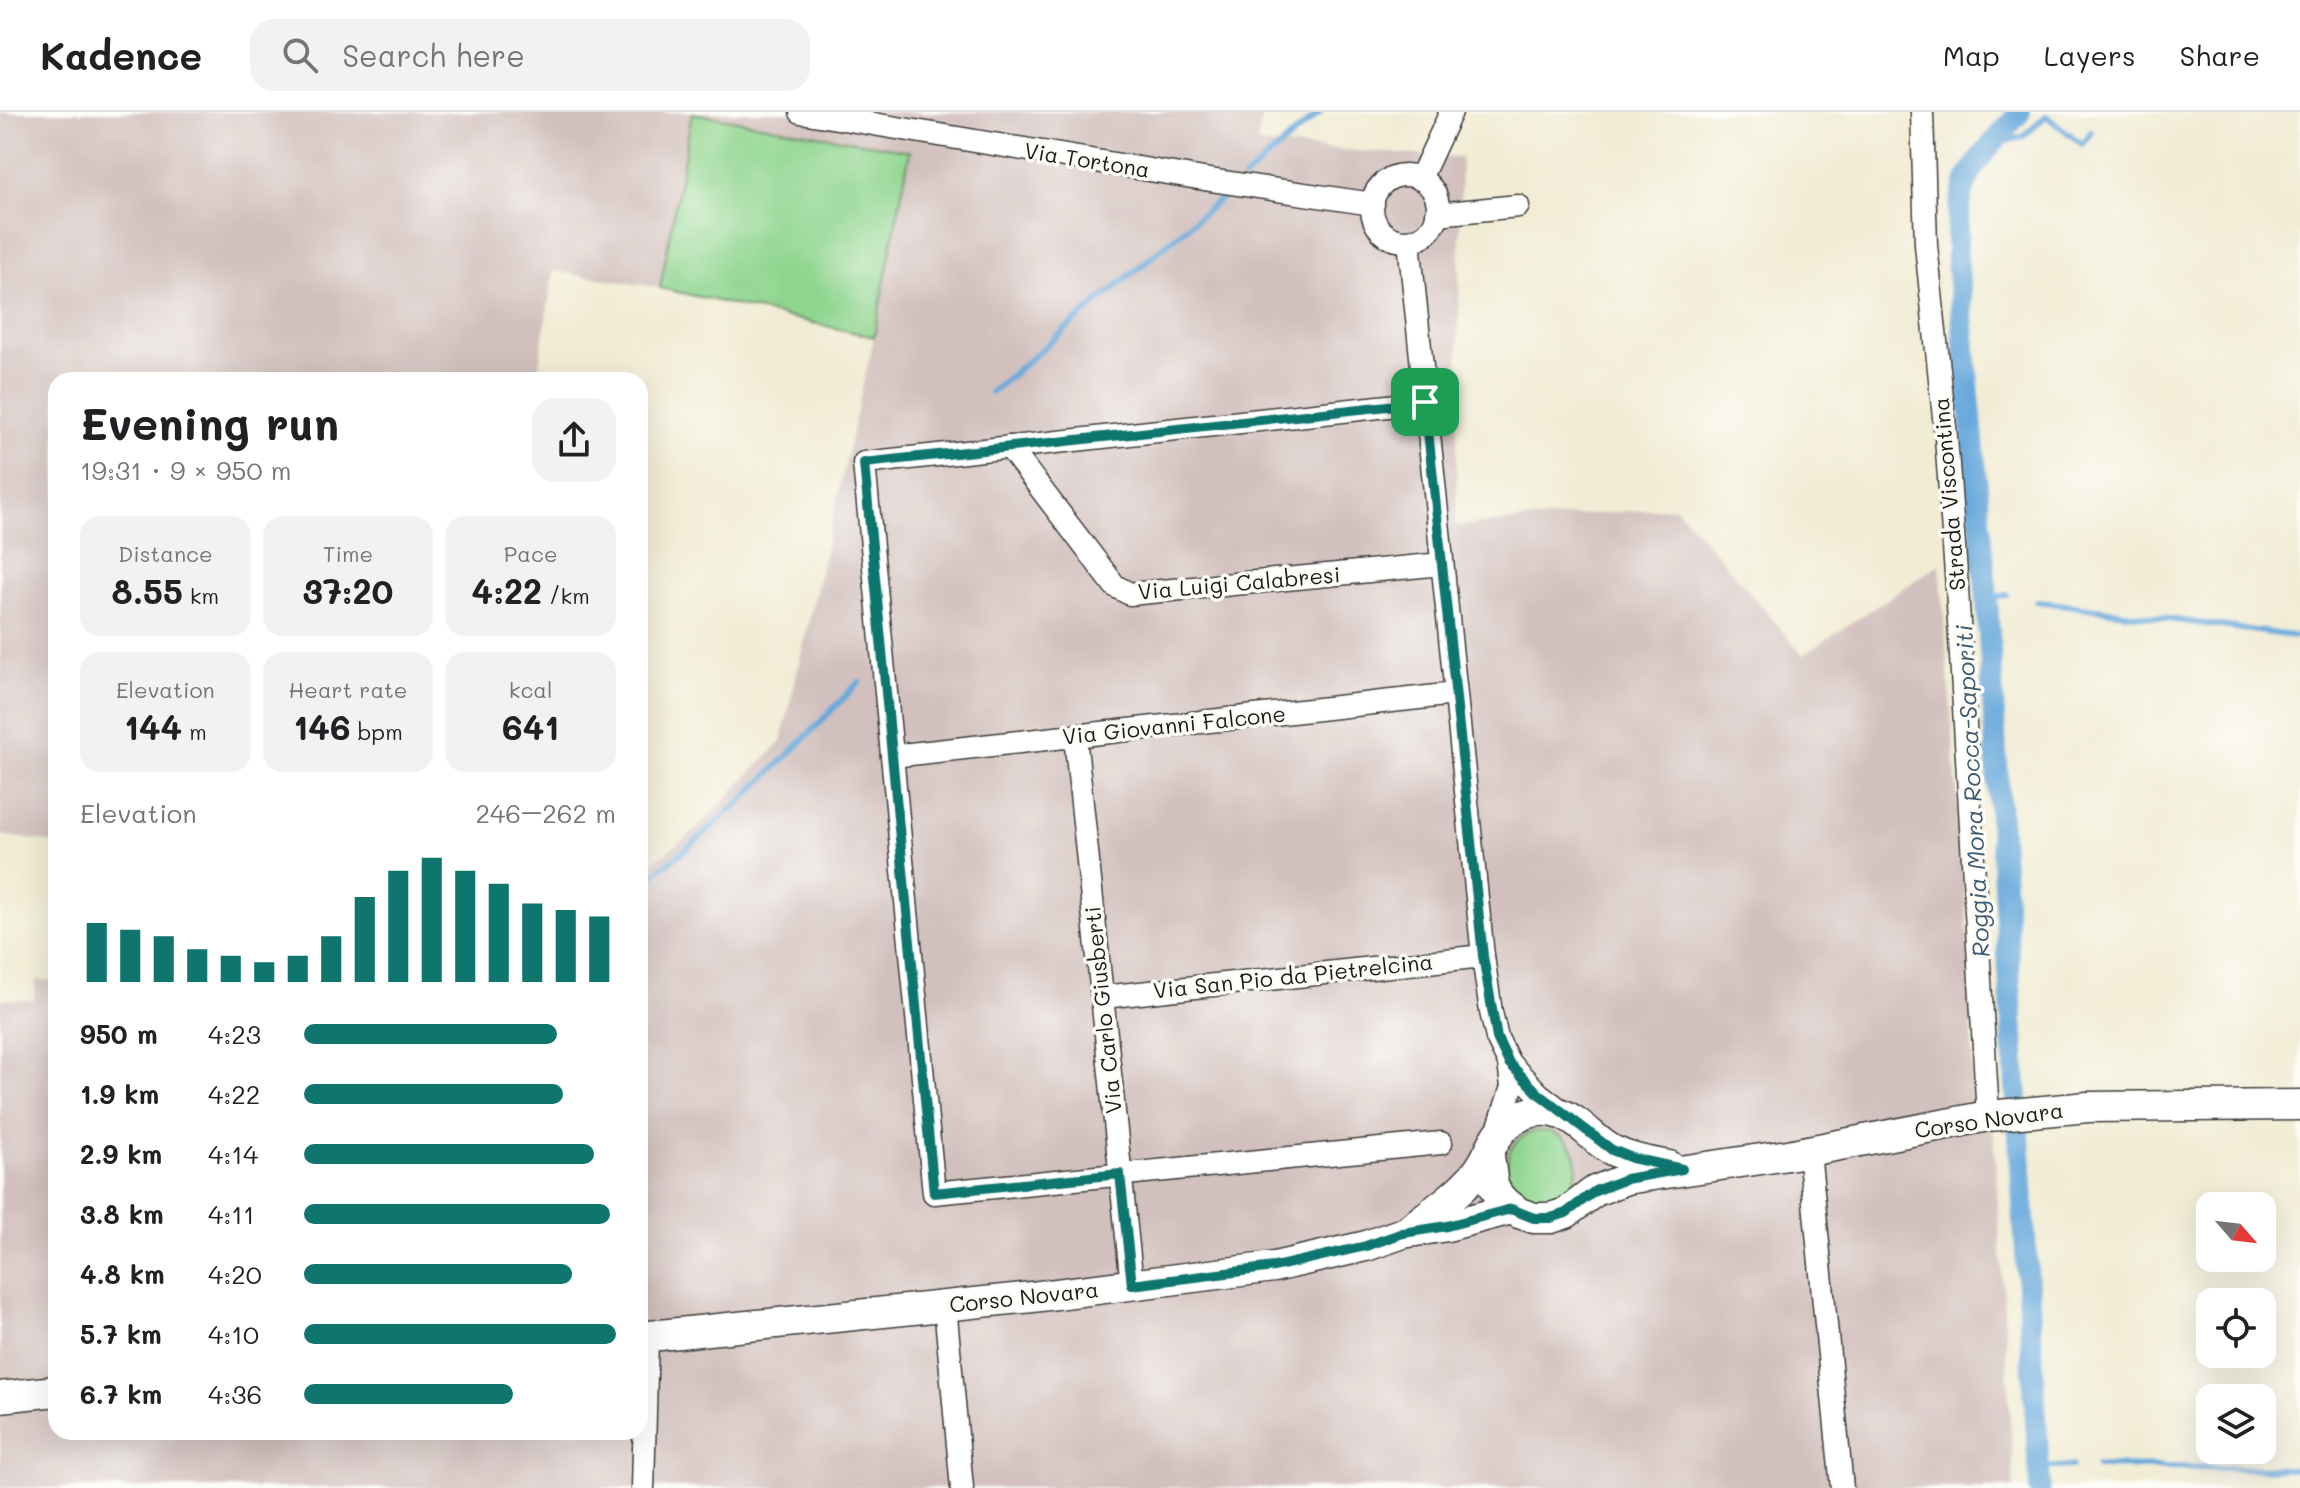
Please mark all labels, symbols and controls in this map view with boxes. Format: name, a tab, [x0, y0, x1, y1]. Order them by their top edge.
search box	[250, 19, 810, 91]
text: Kadence	[40, 30, 202, 80]
icon: search	[278, 33, 322, 77]
text: Search here	[342, 35, 525, 75]
text: Map	[1943, 37, 2000, 73]
text: Layers	[2044, 37, 2136, 73]
text: Share	[2180, 37, 2260, 73]
street label: Via Tortona	[1022, 135, 1152, 184]
pin	[1391, 368, 1459, 436]
icon: arrive	[1403, 380, 1447, 424]
text: Evening run	[80, 394, 339, 451]
street label: Strada Viscontina	[1926, 396, 1971, 592]
button: share	[532, 398, 616, 482]
text: 19:31 · 9 × 950 m	[80, 453, 292, 487]
text: Distance	[118, 539, 213, 568]
text: Time	[323, 539, 373, 568]
text: Pace	[504, 539, 558, 568]
street label: Via Luigi Calabresi	[1136, 559, 1341, 606]
text: 8.55	[112, 568, 183, 613]
text: 37:20	[303, 568, 393, 613]
text: 4:22	[472, 568, 542, 613]
text: km	[183, 581, 219, 610]
text: /km	[542, 581, 590, 610]
water label: Roggia Mora Rocca-Saporiti	[1947, 623, 1996, 958]
text: Elevation	[116, 675, 215, 704]
text: Heart rate	[289, 675, 407, 704]
text: kcal	[509, 675, 553, 704]
street label: Via Giovanni Falcone	[1061, 698, 1287, 751]
text: 144	[124, 704, 182, 749]
text: 146	[293, 704, 351, 749]
text: 641	[502, 704, 559, 749]
text: m	[182, 717, 207, 746]
text: bpm	[351, 717, 403, 746]
text: Elevation	[80, 796, 197, 830]
text: 246–262 m	[476, 796, 616, 830]
street label: Via Carlo Giusberti	[1077, 905, 1128, 1115]
street label: Via San Pio da Pietrelcina	[1152, 946, 1434, 1005]
text: 950 m	[80, 1017, 158, 1051]
text: 4:23	[208, 1017, 261, 1051]
text: 1.9 km	[80, 1077, 159, 1111]
text: 4:22	[208, 1077, 260, 1111]
street label: Corso Novara	[1913, 1095, 2065, 1144]
text: 2.9 km	[80, 1137, 162, 1171]
text: 4:14	[208, 1137, 258, 1171]
north arrow	[2196, 1192, 2276, 1272]
map controls	[2196, 1192, 2276, 1464]
text: 3.8 km	[80, 1197, 164, 1231]
text: 4:11	[208, 1197, 255, 1231]
text: 4.8 km	[80, 1257, 165, 1291]
text: 4:20	[208, 1257, 262, 1291]
street label: Corso Novara	[948, 1274, 1100, 1319]
button: locate	[2196, 1288, 2276, 1368]
text: 5.7 km	[80, 1317, 162, 1351]
text: 4:10	[208, 1317, 259, 1351]
text: 6.7 km	[80, 1377, 162, 1411]
text: 4:36	[208, 1377, 262, 1411]
button: layers	[2196, 1384, 2276, 1464]

